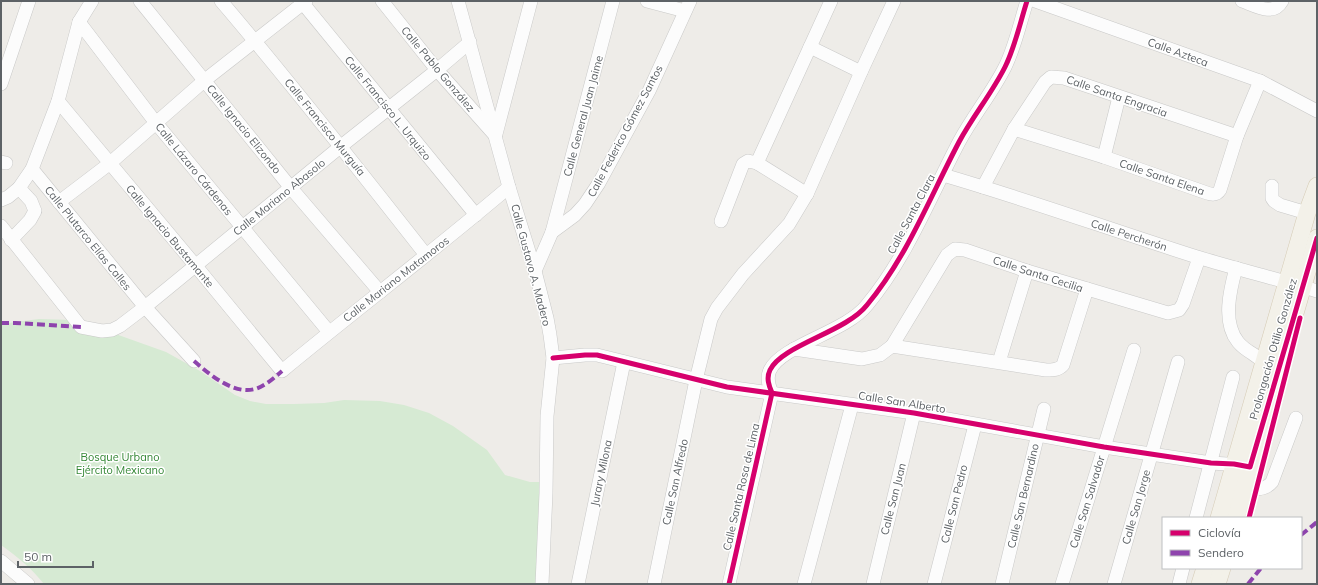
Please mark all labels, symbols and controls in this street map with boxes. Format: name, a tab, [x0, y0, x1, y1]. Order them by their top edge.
street label: Calle Pablo González	[398, 23, 478, 115]
street label: Calle Azteca	[1146, 35, 1210, 69]
street label: Calle Francisco L. Urquizo	[342, 53, 434, 163]
street label: Calle General Juan Jaime	[560, 54, 606, 178]
street label: Calle Federico Gómez Santos	[584, 63, 666, 199]
street label: Calle Santa Engracia	[1065, 72, 1169, 120]
street label: Calle Francisco Murguía	[281, 76, 369, 178]
street label: Calle Ignacio Elizondo	[204, 82, 284, 176]
street label: Calle Lázaro Cárdenas	[152, 120, 236, 218]
street label: Calle Mariano Abasolo	[230, 155, 328, 239]
street label: Calle Santa Elena	[1117, 156, 1207, 198]
street label: Calle Santa Clara	[884, 172, 938, 256]
street label: Calle Ignacio Bustamante	[123, 182, 217, 290]
street label: Calle Plutarco Elías Calles	[42, 183, 134, 293]
street label: Calle Gustavo A. Madero	[508, 203, 554, 327]
street label: Calle Percherón	[1089, 216, 1169, 254]
street label: Calle Mariano Matamoros	[340, 233, 452, 325]
street label: Calle Santa Cecilia	[991, 253, 1085, 295]
street label: Prolongación Otilio González	[1246, 277, 1300, 421]
street label: Calle San Alberto	[857, 388, 947, 416]
street label: Calle Santa Rosa de Lima	[720, 422, 762, 552]
street label: Calle San Alfredo	[659, 437, 691, 527]
street label: Jurary Milona	[587, 439, 615, 507]
street label: Calle San Bernardino	[1004, 442, 1042, 550]
park label: Bosque Urbano Ejército Mexicano	[76, 450, 164, 477]
street label: Calle San Salvador	[1066, 454, 1108, 550]
street label: Calle San Juan	[877, 461, 909, 537]
street label: Calle San Pedro	[937, 463, 971, 545]
street label: Calle San Jorge	[1119, 468, 1153, 546]
legend	[1162, 517, 1302, 569]
text: Ciclovía	[1198, 525, 1241, 540]
scale bar	[18, 543, 93, 569]
text: Sendero	[1198, 545, 1244, 560]
text: 50 m	[24, 549, 52, 564]

